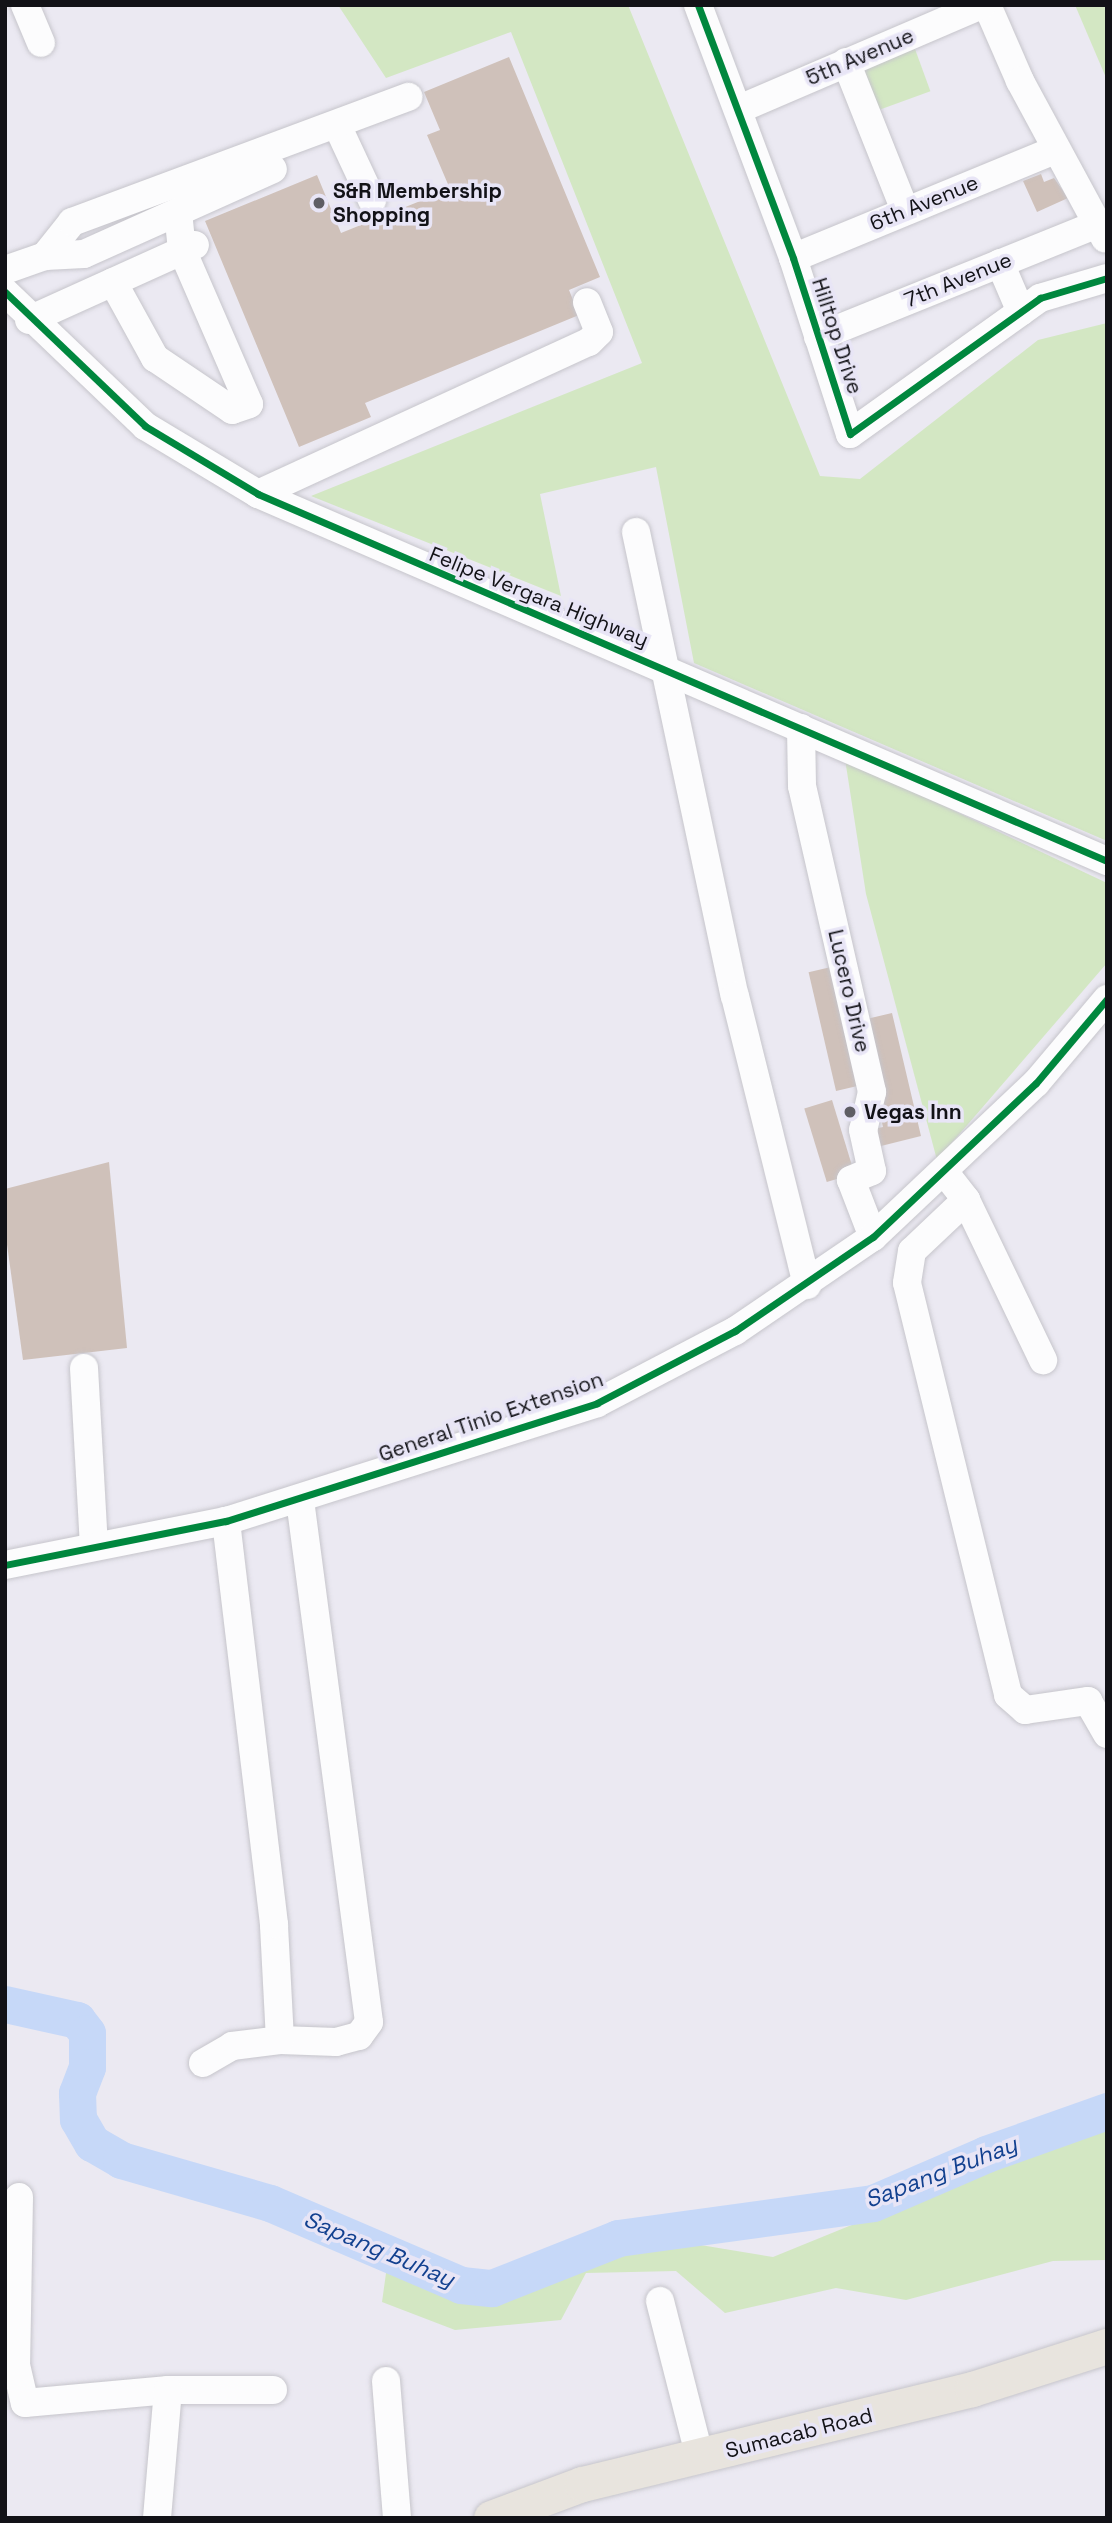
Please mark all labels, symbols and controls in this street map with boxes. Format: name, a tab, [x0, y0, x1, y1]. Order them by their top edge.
street label: 5th Avenue	[802, 23, 918, 91]
street label: 6th Avenue	[866, 170, 982, 236]
place label: S&R Membership Shopping	[333, 178, 502, 228]
marker: S&R Membership Shopping	[311, 195, 327, 211]
street label: 7th Avenue	[900, 247, 1016, 313]
street label: Hilltop Drive	[806, 275, 868, 397]
street label: Felipe Vergara Highway	[426, 541, 652, 653]
street label: Lucero Drive	[823, 927, 875, 1055]
place label: Vegas Inn	[864, 1099, 962, 1125]
marker: Vegas Inn	[842, 1104, 858, 1120]
street label: General Tinio Extension	[375, 1367, 607, 1467]
water label: Sapang Buhay	[861, 2130, 1021, 2214]
water label: Sapang Buhay	[300, 2205, 458, 2293]
street label: Sumacab Road	[723, 2403, 875, 2463]

